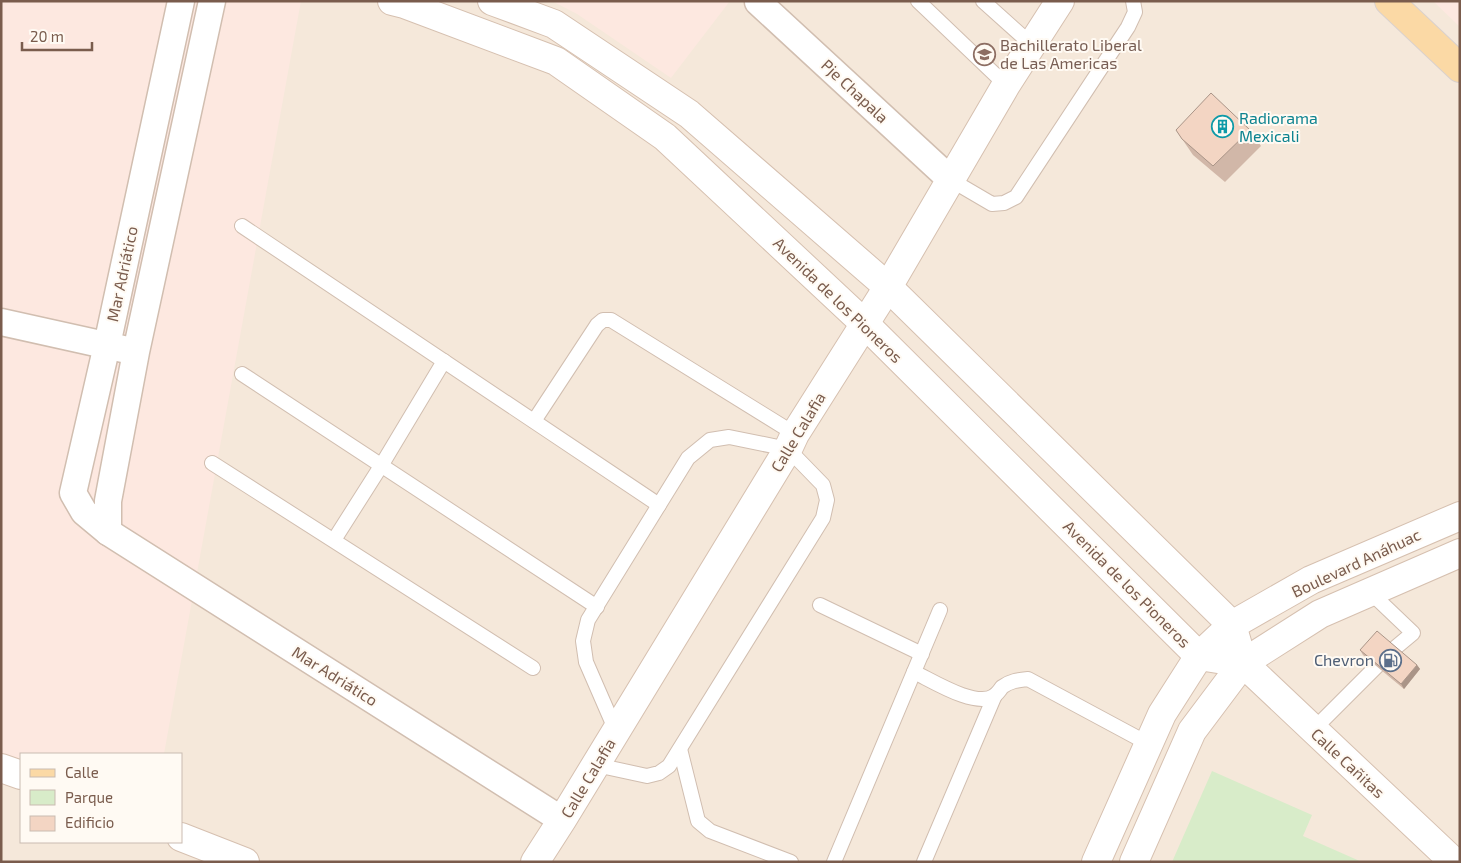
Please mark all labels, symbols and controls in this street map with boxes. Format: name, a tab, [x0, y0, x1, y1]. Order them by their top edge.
scale bar	[22, 20, 92, 52]
text: 20 m	[30, 27, 64, 45]
place label: Bachillerato Liberal de Las Americas	[1000, 35, 1142, 72]
school or university icon: Bachillerato Liberal de Las Americas	[972, 42, 996, 66]
street label: Pje Chapala	[817, 55, 893, 127]
place label: Radiorama Mexicali	[1239, 108, 1318, 145]
building icon: Radiorama Mexicali	[1211, 115, 1235, 139]
street label: Mar Adriático	[102, 224, 141, 323]
street label: Avenida de los Pioneros	[770, 233, 907, 366]
street label: Calle Calafia	[766, 388, 829, 475]
street label: Avenida de los Pioneros	[1060, 516, 1195, 651]
street label: Boulevard Anáhuac	[1288, 524, 1424, 601]
street label: Mar Adriático	[289, 642, 382, 709]
fuel station icon: Chevron	[1378, 648, 1402, 672]
place label: Chevron	[1314, 650, 1374, 669]
street label: Calle Cañitas	[1308, 724, 1389, 802]
street label: Calle Calafia	[556, 734, 619, 821]
legend	[20, 753, 182, 843]
text: Calle	[65, 763, 99, 781]
text: Parque	[65, 788, 113, 806]
text: Edificio	[65, 813, 114, 831]

